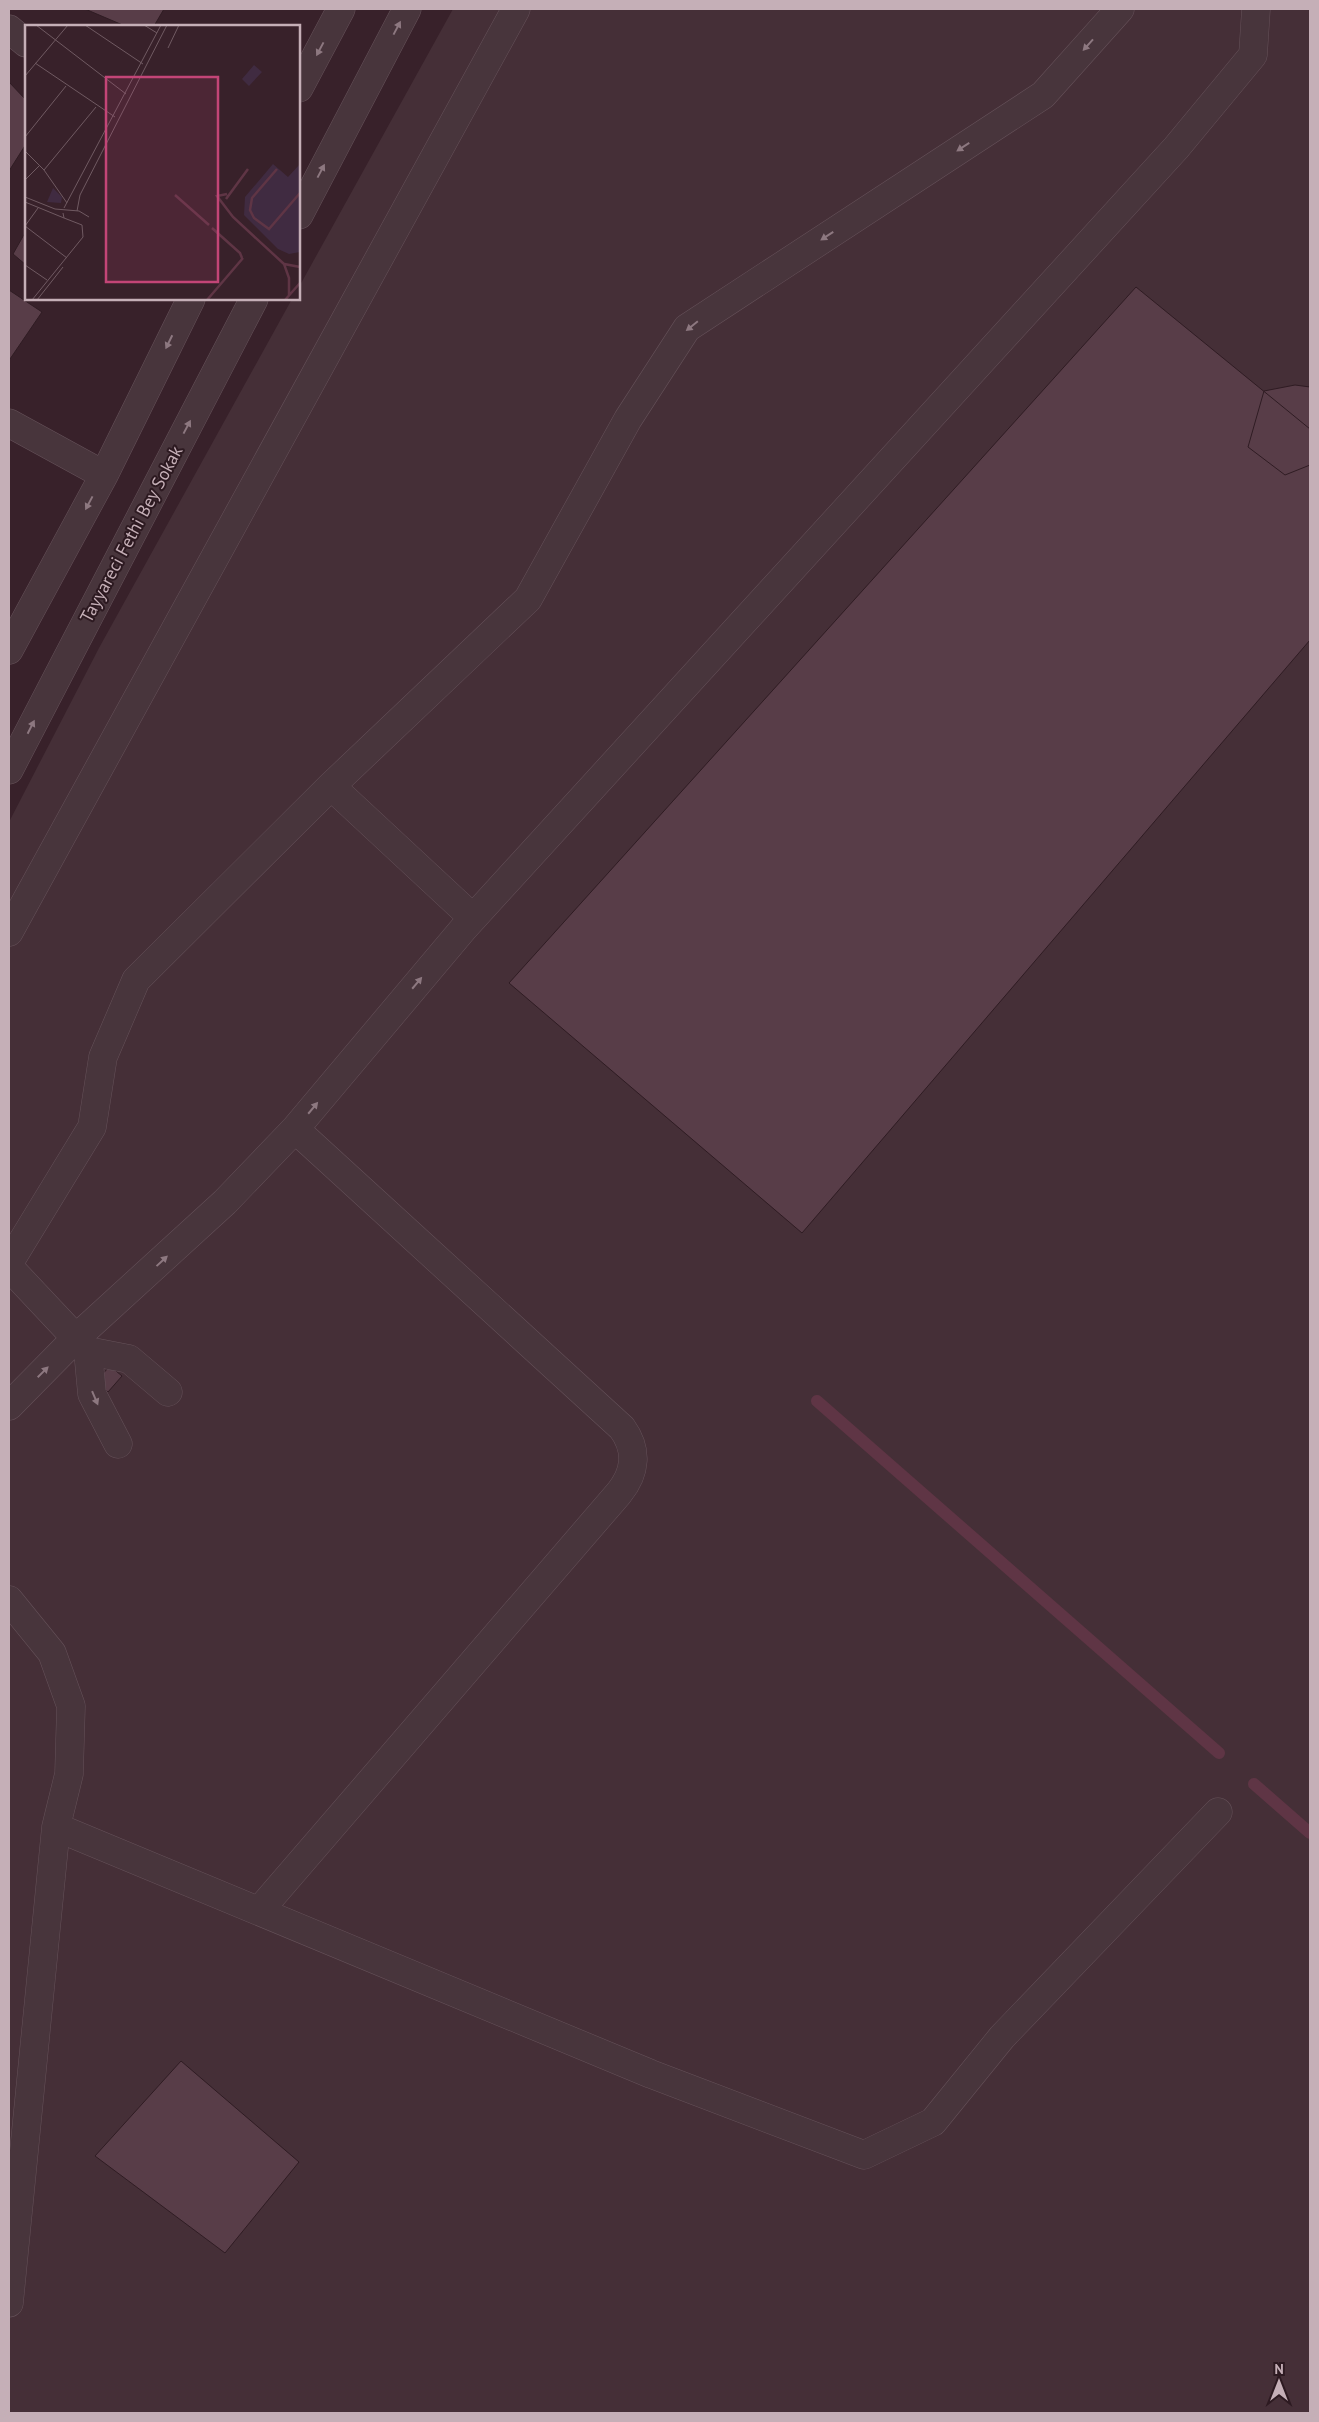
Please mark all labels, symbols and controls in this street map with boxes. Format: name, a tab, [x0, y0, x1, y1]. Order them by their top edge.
one-way arrow	[393, 20, 401, 35]
inset map	[25, 25, 300, 300]
one-way arrow	[1082, 39, 1094, 51]
one-way arrow	[316, 41, 324, 56]
one-way arrow	[957, 142, 970, 152]
one-way arrow	[317, 165, 326, 178]
one-way arrow	[820, 231, 834, 241]
one-way arrow	[686, 320, 699, 331]
one-way arrow	[165, 335, 174, 350]
one-way arrow	[183, 420, 191, 435]
street label: Tayyareci Fethi Bey Sokak	[75, 441, 188, 626]
one-way arrow	[84, 497, 93, 510]
one-way arrow	[27, 720, 35, 734]
one-way arrow	[412, 977, 423, 990]
one-way arrow	[307, 1101, 318, 1114]
one-way arrow	[155, 1255, 167, 1267]
one-way arrow	[37, 1366, 49, 1378]
one-way arrow	[91, 1391, 99, 1406]
north arrow	[1254, 2357, 1304, 2407]
text: N	[1274, 2360, 1284, 2378]

